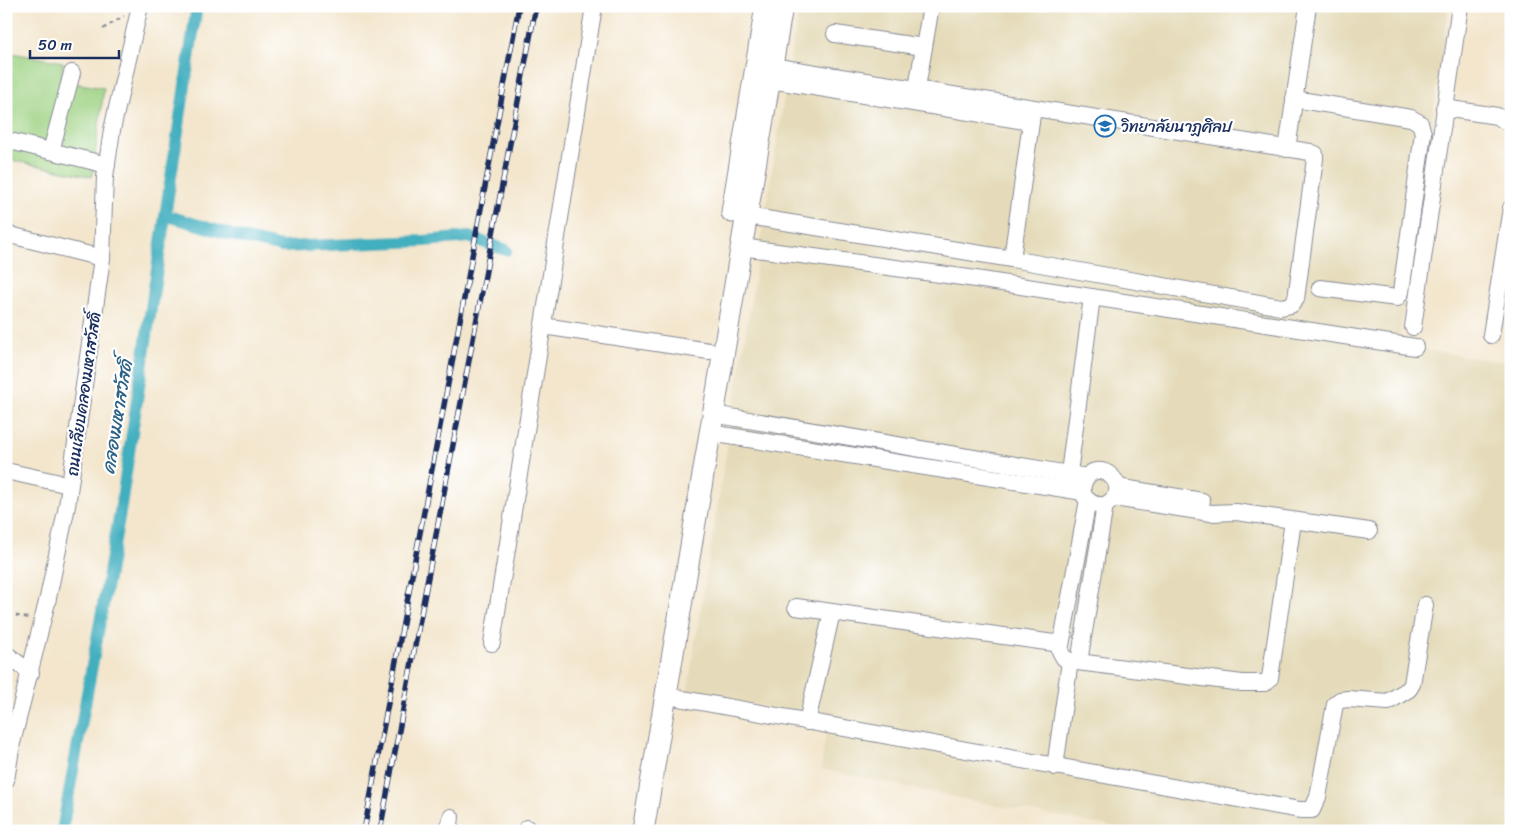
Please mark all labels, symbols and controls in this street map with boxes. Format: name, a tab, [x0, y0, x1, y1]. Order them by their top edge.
scale bar	[30, 28, 119, 60]
text: 50 m	[38, 32, 73, 58]
place label: วิทยาลัยนาฏศิลป	[1121, 112, 1233, 141]
school or university icon: วิทยาลัยนาฏศิลป	[1093, 114, 1117, 138]
street label: ถนนเลียบคลองมหาสวัสดิ์	[58, 306, 110, 478]
water label: คลองมหาสวัสดิ์	[92, 349, 143, 476]

